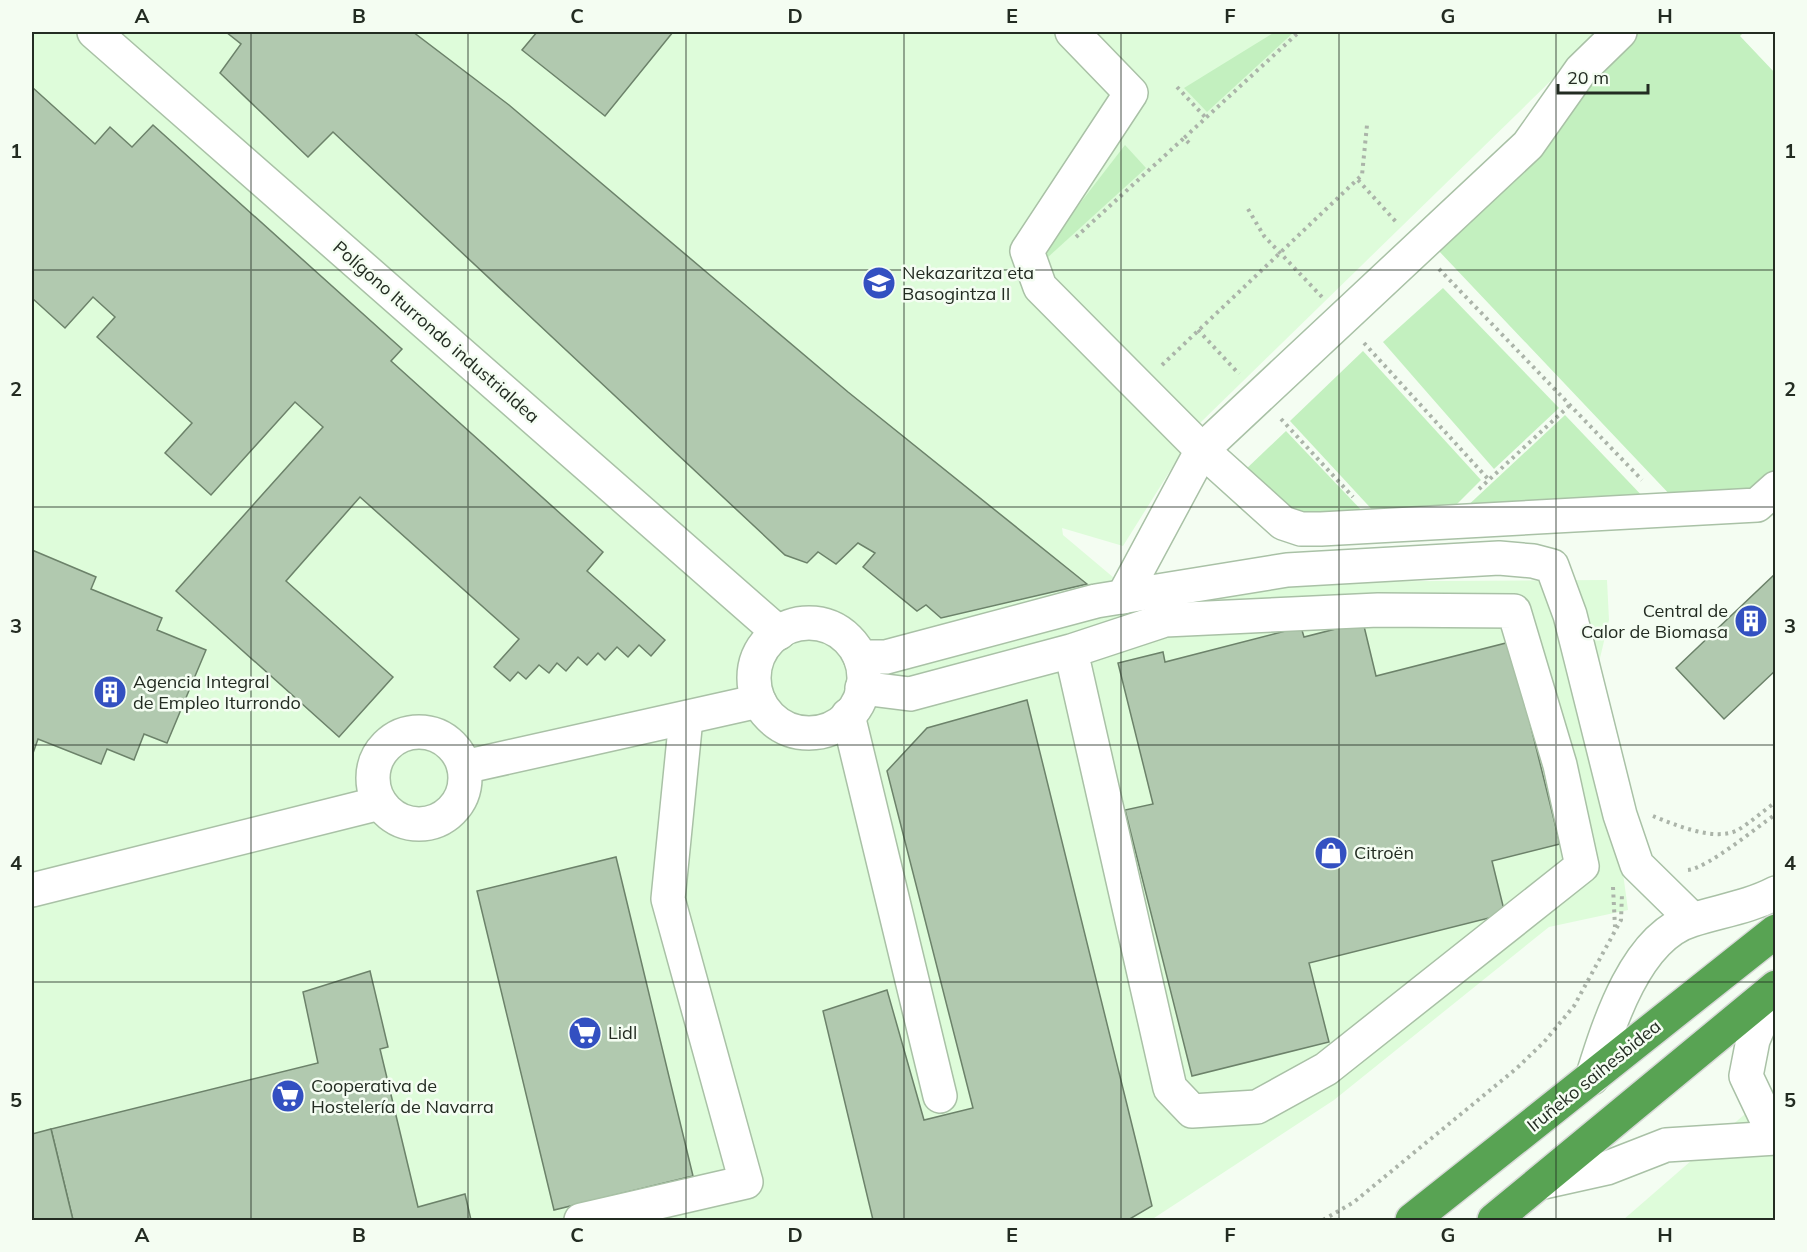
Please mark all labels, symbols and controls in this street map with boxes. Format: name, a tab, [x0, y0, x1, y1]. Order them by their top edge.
text: A	[135, 3, 150, 28]
text: B	[352, 3, 366, 28]
text: C	[570, 3, 584, 28]
text: D	[787, 3, 803, 28]
text: E	[1006, 3, 1018, 28]
text: F	[1224, 3, 1236, 28]
text: G	[1441, 3, 1455, 28]
text: H	[1657, 3, 1673, 28]
scale bar	[1558, 57, 1648, 95]
text: 20 m	[1567, 66, 1609, 89]
text: 1	[10, 138, 22, 163]
text: 1	[1784, 138, 1796, 163]
street label: Polígono Iturrondo industrialdea	[328, 236, 544, 428]
place label: Nekazaritza eta Basogintza II	[902, 261, 1034, 305]
school or university icon: Nekazaritza eta Basogintza II	[861, 265, 897, 301]
text: 2	[10, 376, 22, 401]
text: 2	[1784, 376, 1796, 401]
place label: Central de Calor de Biomasa	[1581, 599, 1728, 643]
building icon: Central de Calor de Biomasa	[1733, 603, 1769, 639]
text: 3	[10, 613, 22, 638]
text: 3	[1784, 613, 1796, 638]
place label: Agencia Integral de Empleo Iturrondo	[133, 670, 301, 714]
building icon: Agencia Integral de Empleo Iturrondo	[92, 674, 128, 710]
shop icon: Citroën	[1313, 835, 1349, 871]
place label: Citroën	[1354, 841, 1414, 864]
text: 4	[10, 850, 22, 875]
text: 4	[1784, 850, 1796, 875]
supermarket icon: Lidl	[567, 1015, 603, 1051]
street label: Iruñeko saihesbidea	[1522, 1015, 1665, 1137]
place label: Lidl	[608, 1021, 637, 1044]
place label: Cooperativa de Hostelería de Navarra	[311, 1074, 494, 1118]
supermarket icon: Cooperativa de Hostelería de Navarra	[270, 1078, 306, 1114]
text: 5	[10, 1087, 22, 1112]
text: 5	[1784, 1087, 1796, 1112]
text: A	[135, 1222, 150, 1247]
text: B	[352, 1222, 366, 1247]
text: C	[570, 1222, 584, 1247]
text: D	[787, 1222, 803, 1247]
text: E	[1006, 1222, 1018, 1247]
text: F	[1224, 1222, 1236, 1247]
text: G	[1441, 1222, 1455, 1247]
text: H	[1657, 1222, 1673, 1247]

